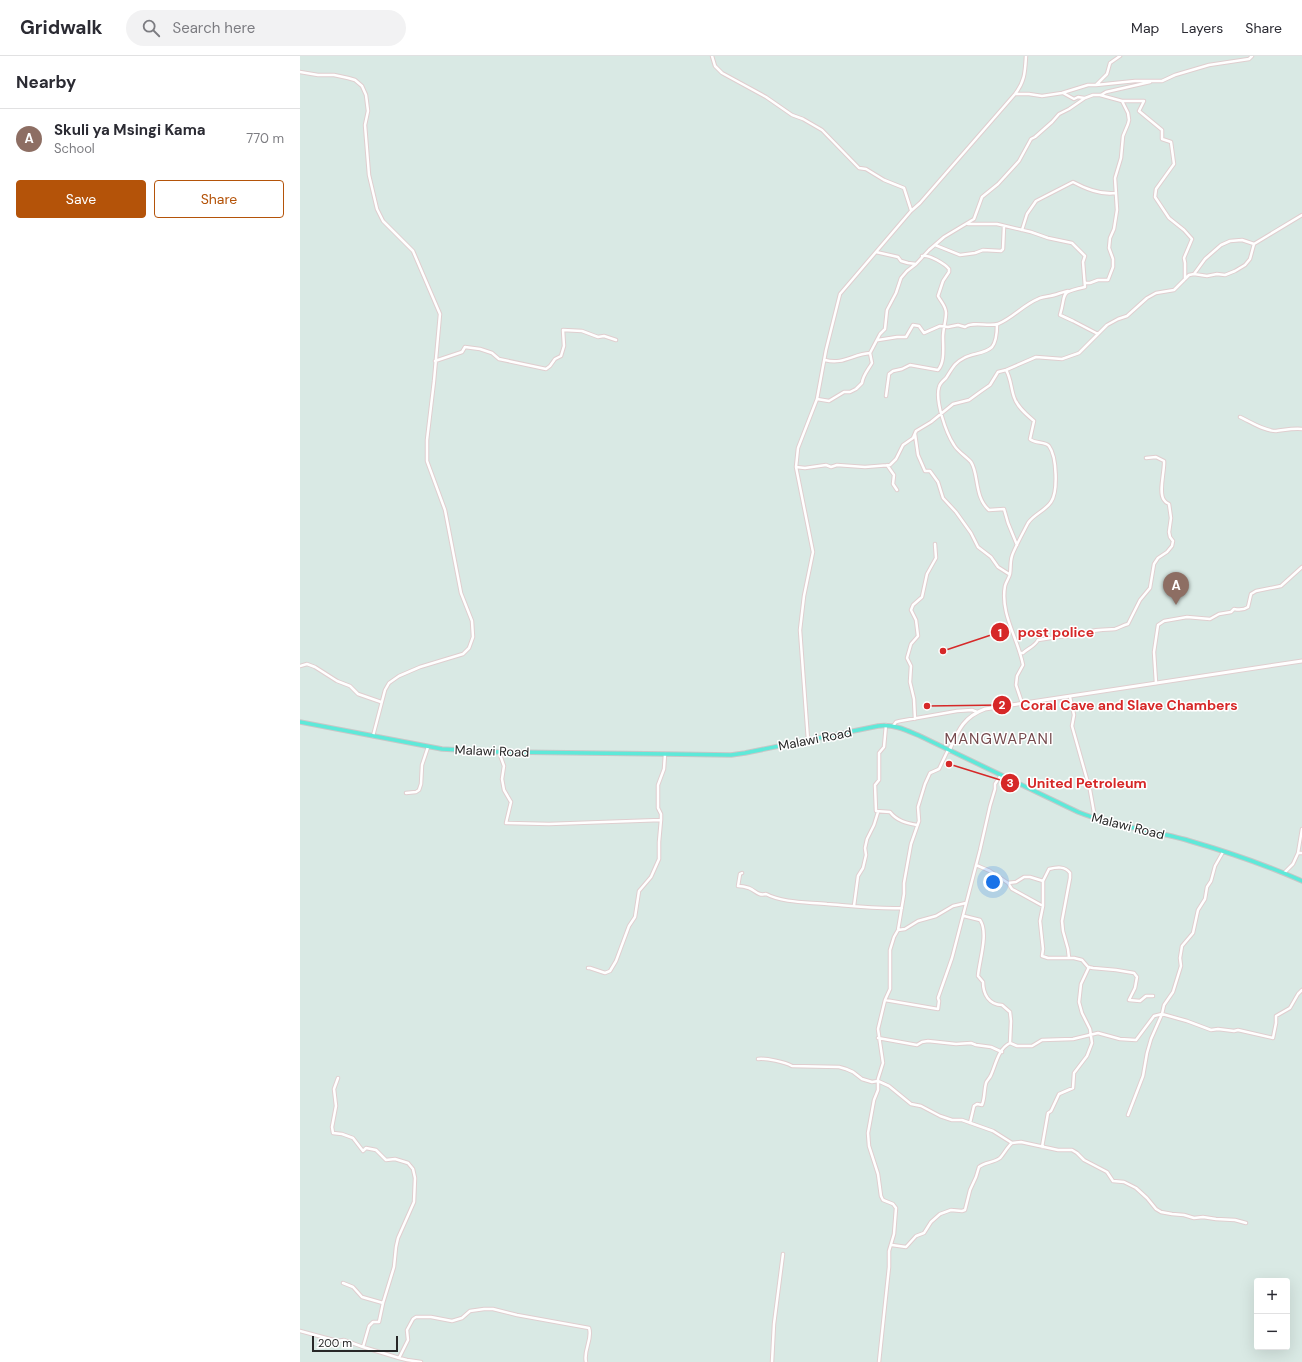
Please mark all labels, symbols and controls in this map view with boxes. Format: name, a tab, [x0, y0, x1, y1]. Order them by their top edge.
search box	[126, 10, 406, 46]
text: Gridwalk	[20, 15, 102, 40]
icon: search	[140, 17, 162, 39]
text: Search here	[172, 18, 255, 38]
text: Map	[1131, 19, 1159, 37]
text: Layers	[1181, 19, 1223, 37]
text: Share	[1245, 19, 1282, 37]
text: Nearby	[16, 71, 76, 93]
text: Skuli ya Msingi Kama	[54, 120, 206, 140]
text: A	[24, 130, 34, 147]
text: 770 m	[246, 130, 284, 147]
text: School	[54, 140, 95, 157]
button: Save	[16, 180, 146, 218]
button: Share	[154, 180, 284, 218]
pin: A	[1163, 572, 1189, 605]
callout: post police	[990, 619, 1102, 645]
text: post police	[1018, 623, 1094, 641]
text: 1	[998, 625, 1002, 641]
callout: Coral Cave and Slave Chambers	[992, 692, 1246, 718]
text: Coral Cave and Slave Chambers	[1020, 696, 1238, 714]
text: 2	[999, 697, 1006, 713]
street label: Malawi Road	[777, 724, 853, 754]
district label: MANGWAPANI	[945, 729, 1053, 749]
street label: Malawi Road	[454, 741, 530, 761]
callout: United Petroleum	[1000, 770, 1155, 796]
text: United Petroleum	[1027, 774, 1147, 792]
text: 3	[1006, 775, 1014, 791]
street label: Malawi Road	[1090, 809, 1166, 843]
your location	[983, 872, 1003, 892]
map controls	[1254, 1278, 1290, 1350]
button: +	[1254, 1278, 1290, 1314]
button: −	[1254, 1314, 1290, 1350]
scale bar	[312, 1334, 398, 1353]
text: 200 m	[318, 1336, 352, 1350]

